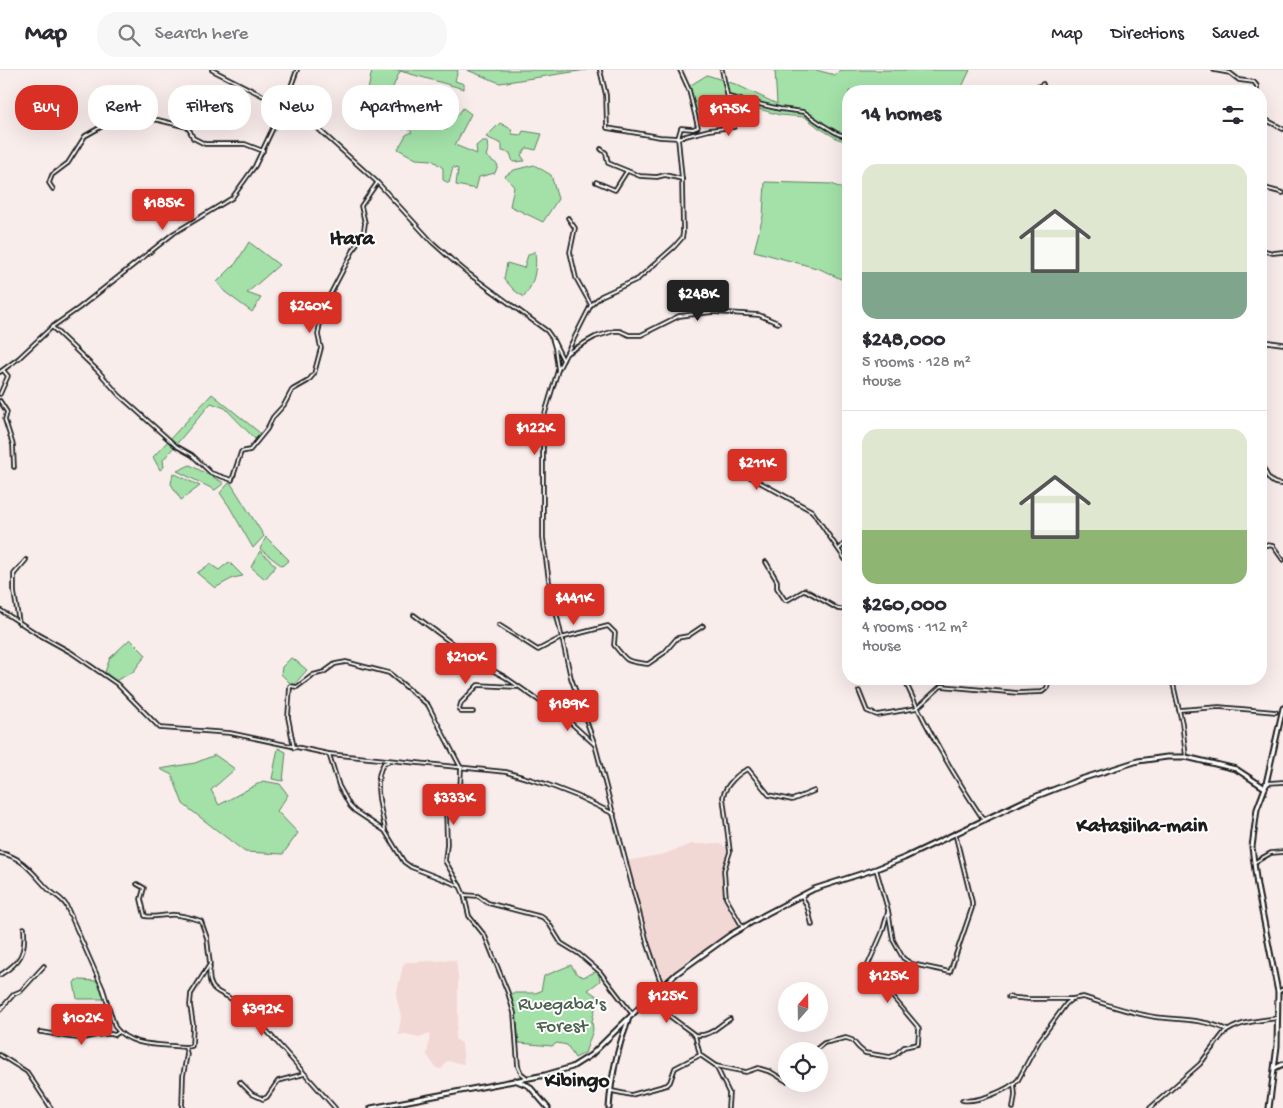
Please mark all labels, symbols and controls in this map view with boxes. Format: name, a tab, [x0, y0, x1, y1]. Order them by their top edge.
search box	[97, 12, 447, 57]
text: Map	[25, 20, 67, 49]
icon: search	[115, 21, 143, 49]
text: Search here	[155, 23, 248, 46]
text: Map	[1051, 24, 1083, 45]
text: Directions	[1111, 24, 1184, 45]
text: Saved	[1212, 24, 1258, 45]
chip: Buy	[15, 85, 78, 130]
chip: Rent	[88, 85, 158, 130]
chip: Filters	[168, 85, 251, 130]
chip: New	[261, 85, 332, 130]
chip: Apartment	[342, 85, 459, 130]
pin: $175K	[694, 94, 764, 137]
text: $175K	[709, 101, 749, 120]
icon: filters	[1219, 101, 1247, 129]
text: 14 homes	[862, 103, 941, 128]
pin: $185K	[128, 189, 198, 231]
text: $185K	[143, 195, 183, 214]
icon: home	[1010, 196, 1100, 286]
district label: Itara	[330, 228, 376, 253]
pin: $248K	[663, 280, 733, 322]
text: $248K	[678, 286, 718, 305]
pin: $260K	[275, 292, 345, 334]
text: $260K	[289, 298, 331, 317]
text: $248,000	[862, 329, 946, 354]
text: 5 rooms · 128 m²	[862, 354, 971, 373]
text: House	[862, 373, 901, 392]
pin: $122K	[500, 414, 570, 456]
text: $122K	[516, 420, 554, 439]
pin: $211K	[722, 448, 792, 491]
text: $211K	[739, 455, 775, 474]
icon: home	[1010, 462, 1100, 552]
pin: $441K	[539, 584, 609, 626]
text: $441K	[555, 590, 593, 609]
text: $260,000	[862, 594, 947, 619]
text: 4 rooms · 112 m²	[862, 619, 968, 638]
text: House	[862, 638, 901, 657]
pin: $210K	[431, 642, 501, 685]
text: $210K	[446, 649, 486, 668]
pin: $189K	[533, 690, 603, 732]
text: $189K	[548, 696, 588, 715]
pin: $333K	[419, 784, 489, 826]
text: $333K	[434, 790, 474, 809]
district label: Katasiiha-main	[1076, 815, 1208, 840]
pin: $125K	[853, 962, 923, 1004]
text: $125K	[869, 968, 907, 987]
pin: $125K	[632, 982, 702, 1024]
north arrow	[778, 982, 828, 1032]
map controls	[778, 982, 828, 1092]
text: $125K	[648, 988, 686, 1007]
pin: $392K	[227, 994, 297, 1037]
park label: Rwegaba's Forest	[518, 994, 607, 1039]
text: $392K	[242, 1001, 282, 1020]
pin: $102K	[47, 1004, 117, 1046]
text: $102K	[62, 1010, 102, 1029]
button: locate	[778, 1042, 828, 1092]
district label: Kibingo	[544, 1070, 609, 1095]

